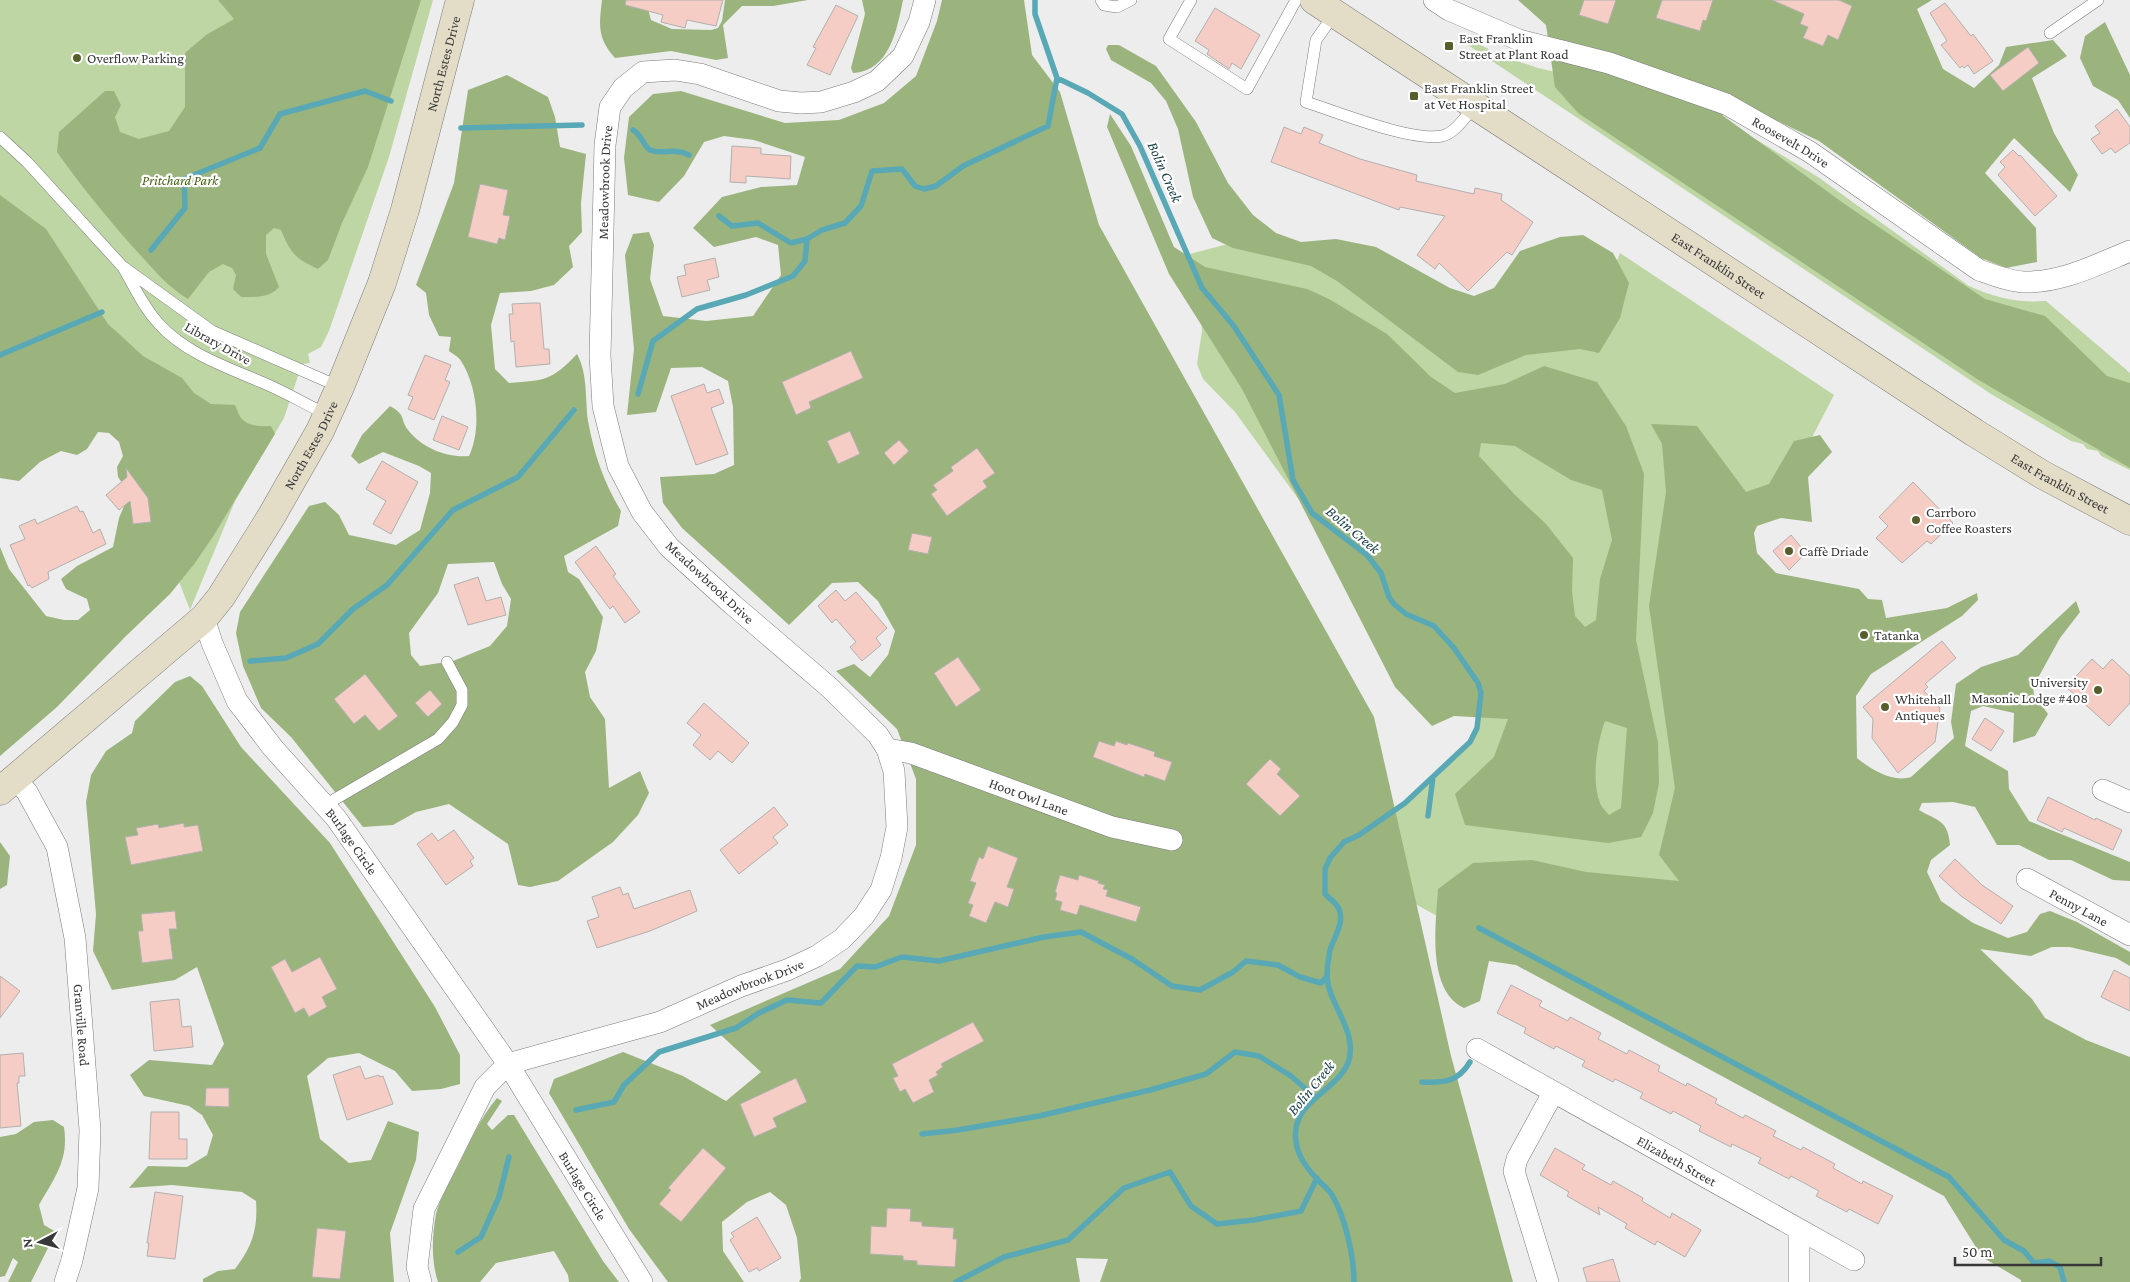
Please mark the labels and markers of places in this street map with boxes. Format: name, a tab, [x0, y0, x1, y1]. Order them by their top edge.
place label: East Franklin Street at Plant Road	[1459, 30, 1569, 62]
marker: East Franklin Street at Plant Road	[1443, 40, 1455, 52]
place label: Overflow Parking	[87, 50, 184, 66]
marker: Overflow Parking	[71, 52, 83, 64]
place label: East Franklin Street at Vet Hospital	[1424, 80, 1534, 112]
marker: East Franklin Street at Vet Hospital	[1408, 90, 1420, 102]
place label: Carrboro Coffee Roasters	[1926, 504, 2012, 536]
marker: Carrboro Coffee Roasters	[1910, 514, 1922, 526]
place label: Caffè Driade	[1799, 543, 1869, 559]
marker: Caffè Driade	[1783, 545, 1795, 557]
place label: Tatanka	[1874, 627, 1920, 643]
marker: Tatanka	[1858, 629, 1870, 641]
place label: University Masonic Lodge #408	[1971, 674, 2089, 706]
marker: University Masonic Lodge #408	[2092, 684, 2104, 696]
place label: Whitehall Antiques	[1895, 691, 1951, 723]
marker: Whitehall Antiques	[1879, 701, 1891, 713]

